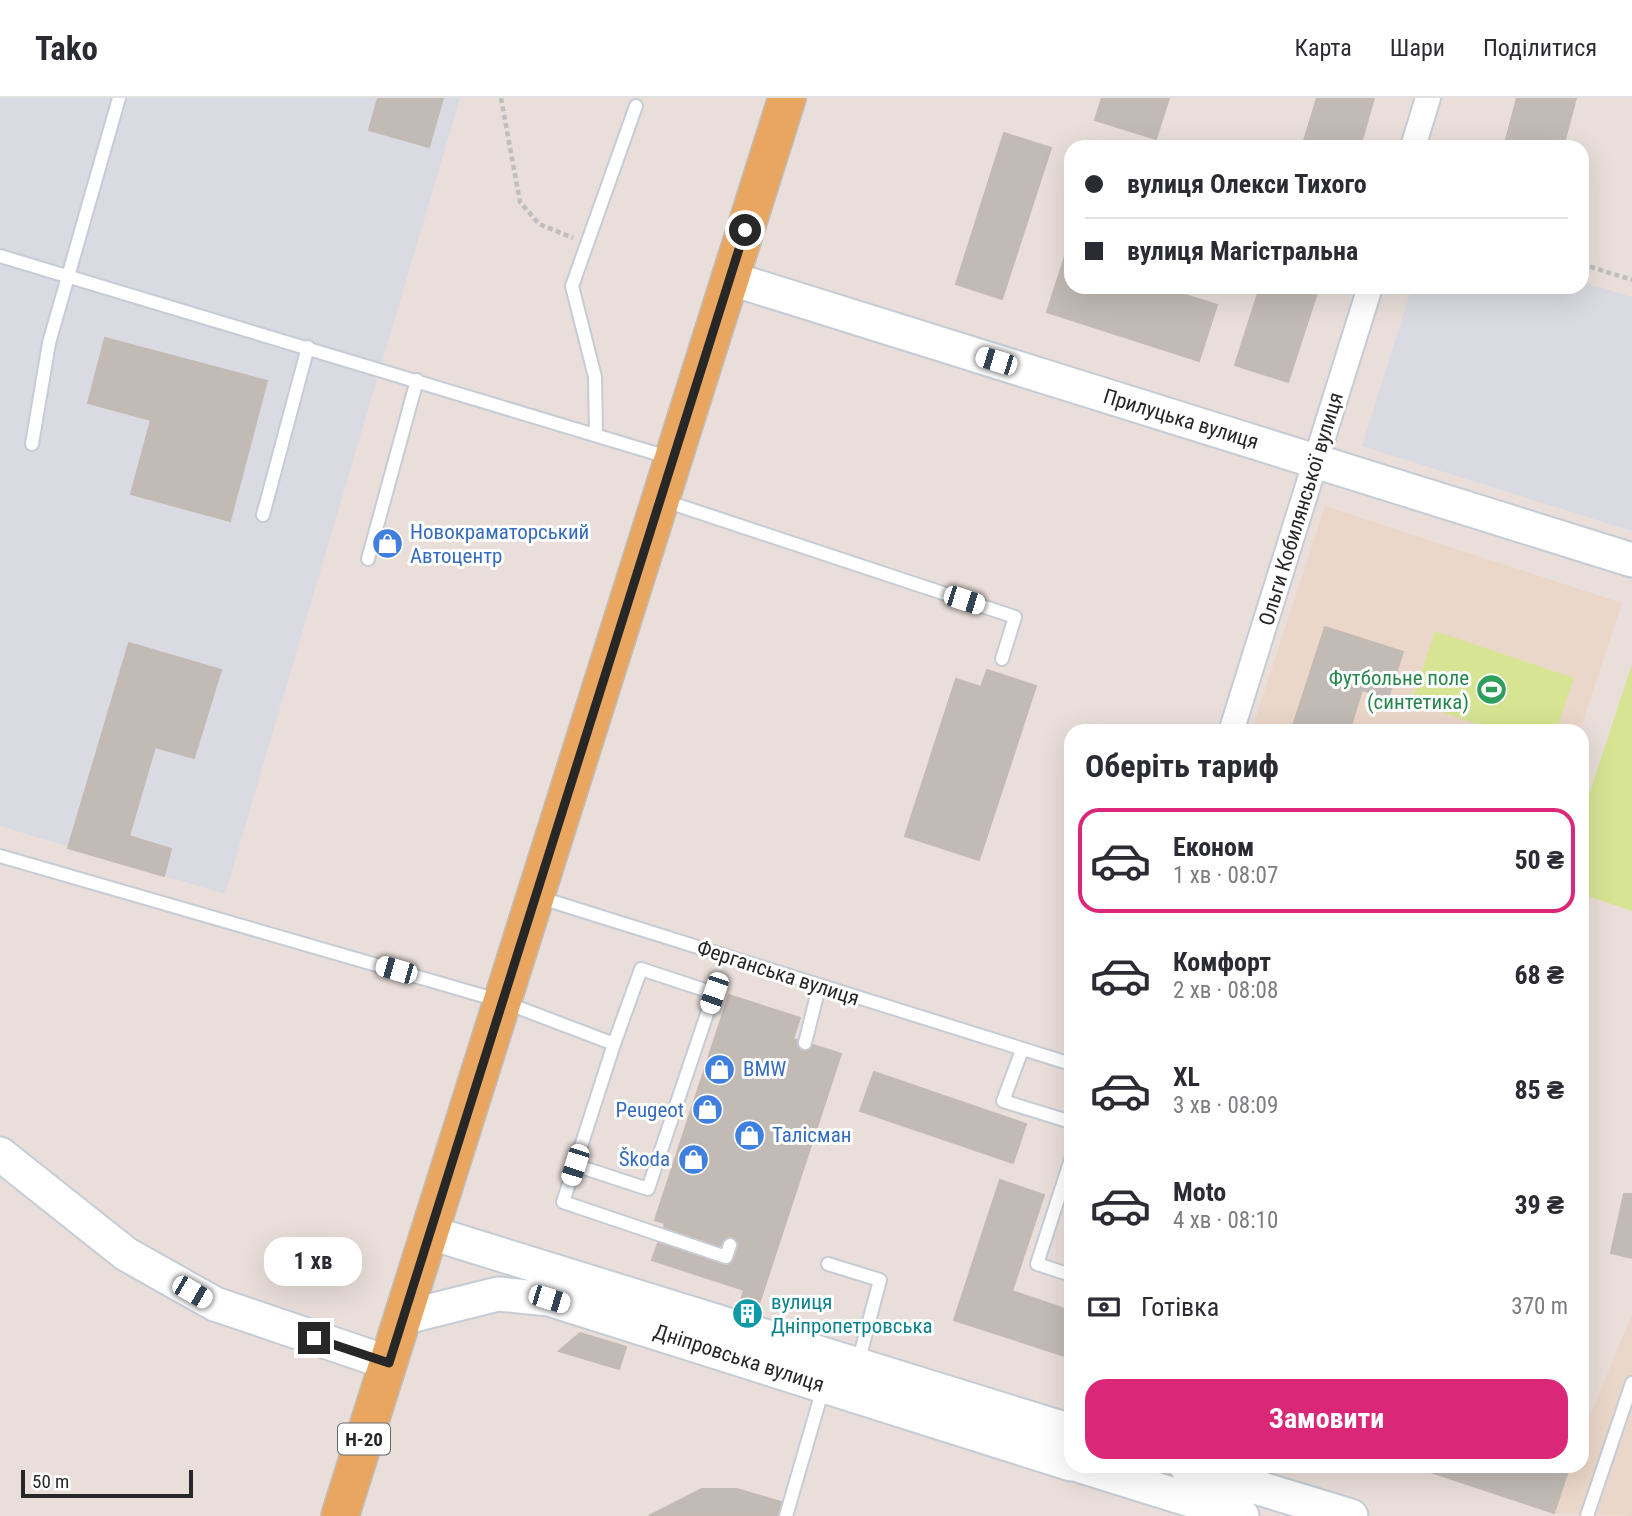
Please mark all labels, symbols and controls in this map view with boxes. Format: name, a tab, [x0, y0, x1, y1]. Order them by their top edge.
text: Tako	[35, 29, 98, 68]
text: Карта	[1294, 34, 1352, 62]
text: Шари	[1390, 34, 1445, 62]
text: Поділитися	[1483, 34, 1597, 62]
text: вулиця Олекси Тихого	[1127, 169, 1367, 199]
route start	[729, 214, 761, 246]
text: вулиця Магістральна	[1127, 236, 1358, 266]
car	[973, 345, 1020, 377]
street label: Прилуцька вулиця	[1100, 384, 1262, 454]
street label: Ольги Кобилянської вулиця	[1254, 390, 1348, 628]
place label: Новокраматорський Автоцентр	[410, 520, 589, 568]
shop icon: Новокраматорський Автоцентр	[370, 527, 404, 561]
car	[941, 584, 988, 616]
place label: Футбольне поле (синтетика)	[1329, 666, 1469, 714]
sports icon: Футбольне поле (синтетика)	[1475, 673, 1509, 707]
text: Оберіть тариф	[1085, 747, 1279, 785]
icon: car	[1089, 829, 1152, 892]
text: Економ	[1173, 832, 1254, 862]
text: 50 ₴	[1514, 845, 1564, 875]
text: 1 хв · 08:07	[1173, 862, 1278, 889]
street label: Ферганська вулиця	[694, 935, 862, 1011]
icon: car	[1089, 944, 1152, 1007]
text: Комфорт	[1173, 947, 1271, 977]
car	[373, 954, 420, 986]
text: 68 ₴	[1514, 960, 1564, 990]
car	[698, 970, 731, 1016]
text: 2 хв · 08:08	[1173, 977, 1278, 1004]
shop icon: BMW	[703, 1052, 737, 1086]
place label: BMW	[743, 1057, 786, 1081]
icon: car	[1089, 1059, 1152, 1122]
text: XL	[1173, 1062, 1200, 1092]
text: 85 ₴	[1514, 1075, 1564, 1105]
text: 3 хв · 08:09	[1173, 1092, 1278, 1119]
shop icon: Peugeot	[690, 1093, 724, 1127]
place label: Peugeot	[616, 1098, 684, 1122]
shop icon: Талісман	[732, 1118, 766, 1152]
place label: Талісман	[772, 1123, 851, 1147]
car	[559, 1142, 592, 1188]
shop icon: Škoda	[676, 1142, 710, 1176]
place label: Škoda	[619, 1147, 670, 1171]
icon: car	[1089, 1174, 1152, 1237]
text: Moto	[1173, 1177, 1226, 1207]
text: 39 ₴	[1514, 1190, 1564, 1220]
text: 4 хв · 08:10	[1173, 1207, 1278, 1234]
callout: 1 хв	[265, 1236, 363, 1286]
text: 1 хв	[294, 1248, 332, 1275]
car	[169, 1272, 216, 1312]
car	[526, 1283, 573, 1315]
icon: cash	[1085, 1288, 1123, 1326]
place label: вулиця Дніпропетровська	[771, 1290, 933, 1338]
text: Готівка	[1141, 1292, 1219, 1322]
text: 370 m	[1511, 1293, 1568, 1320]
building icon: вулиця Дніпропетровська	[731, 1297, 765, 1331]
street label: Дніпровська вулиця	[651, 1319, 827, 1397]
route end	[298, 1322, 330, 1354]
button: Замовити	[1085, 1379, 1568, 1459]
road number: Н-20	[338, 1424, 390, 1455]
scale bar	[21, 1467, 192, 1499]
text: 50 m	[32, 1470, 69, 1493]

